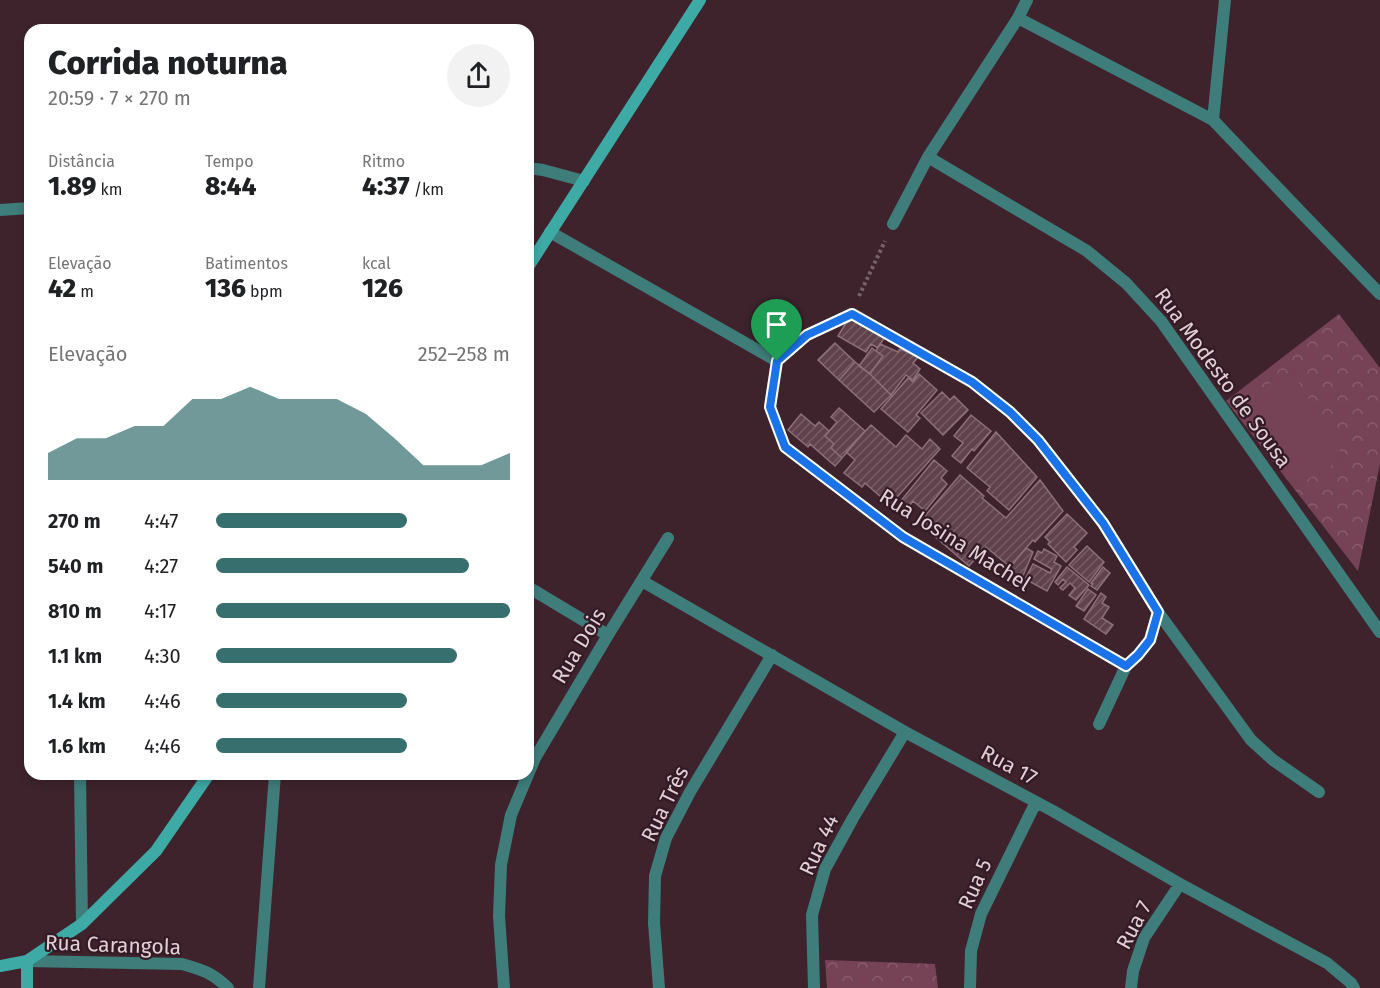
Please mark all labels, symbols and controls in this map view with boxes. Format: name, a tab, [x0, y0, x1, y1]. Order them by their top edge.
text: Corrida noturna	[48, 43, 288, 83]
button: share	[447, 44, 510, 107]
text: 20:59 · 7 × 270 m	[48, 86, 191, 110]
text: Distância	[48, 152, 115, 171]
text: Tempo	[205, 152, 254, 171]
text: Ritmo	[362, 152, 405, 171]
text: 1.89	[48, 171, 96, 202]
text: 8:44	[205, 171, 256, 202]
text: 4:37	[362, 171, 410, 202]
text: km	[96, 180, 123, 199]
text: /km	[410, 180, 444, 199]
text: Elevação	[48, 254, 112, 273]
text: Batimentos	[205, 254, 288, 273]
text: kcal	[362, 254, 391, 273]
text: 42	[48, 273, 76, 304]
text: 136	[205, 273, 246, 304]
text: 126	[362, 273, 403, 304]
text: m	[76, 282, 94, 301]
text: bpm	[246, 282, 283, 301]
street label: Rua Modesto de Sousa	[1149, 283, 1297, 473]
pin	[751, 299, 802, 361]
icon: arrive	[760, 308, 793, 341]
text: Elevação	[48, 342, 127, 366]
text: 252–258 m	[418, 342, 510, 366]
street label: Rua Josina Machel	[875, 483, 1035, 597]
text: 270 m	[48, 509, 101, 533]
text: 4:47	[144, 509, 178, 533]
text: 540 m	[48, 554, 103, 578]
text: 4:27	[144, 554, 178, 578]
text: 810 m	[48, 599, 102, 623]
text: 4:17	[144, 599, 176, 623]
street label: Rua Dois	[546, 603, 612, 688]
text: 1.1 km	[48, 644, 102, 668]
text: 4:30	[144, 644, 181, 668]
text: 1.4 km	[48, 689, 106, 713]
text: 4:46	[144, 689, 181, 713]
text: 1.6 km	[48, 734, 106, 758]
text: 4:46	[144, 734, 181, 758]
street label: Rua 17	[976, 739, 1042, 791]
street label: Rua Três	[636, 762, 694, 846]
street label: Rua 44	[794, 810, 844, 880]
street label: Rua 5	[952, 855, 998, 913]
street label: Rua 7	[1110, 896, 1158, 954]
street label: Rua Carangola	[44, 930, 182, 960]

